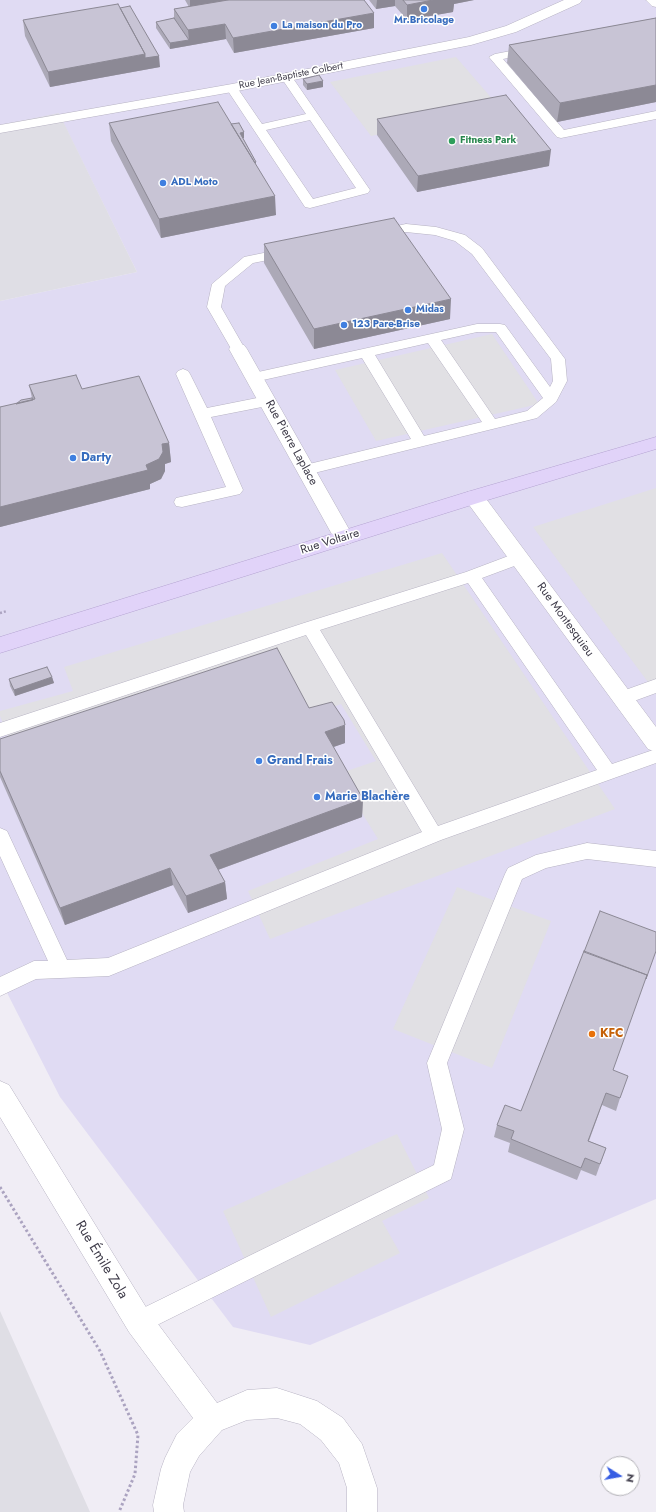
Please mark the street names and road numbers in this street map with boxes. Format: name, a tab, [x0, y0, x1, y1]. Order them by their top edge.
street label: Rue Jean-Baptiste Colbert	[238, 60, 344, 92]
street label: Rue Pierre Laplace	[262, 398, 320, 488]
street label: Rue Voltaire	[299, 526, 361, 558]
street label: Rue Montesquieu	[533, 580, 597, 660]
street label: Rue Émile Zola	[71, 1218, 131, 1302]

